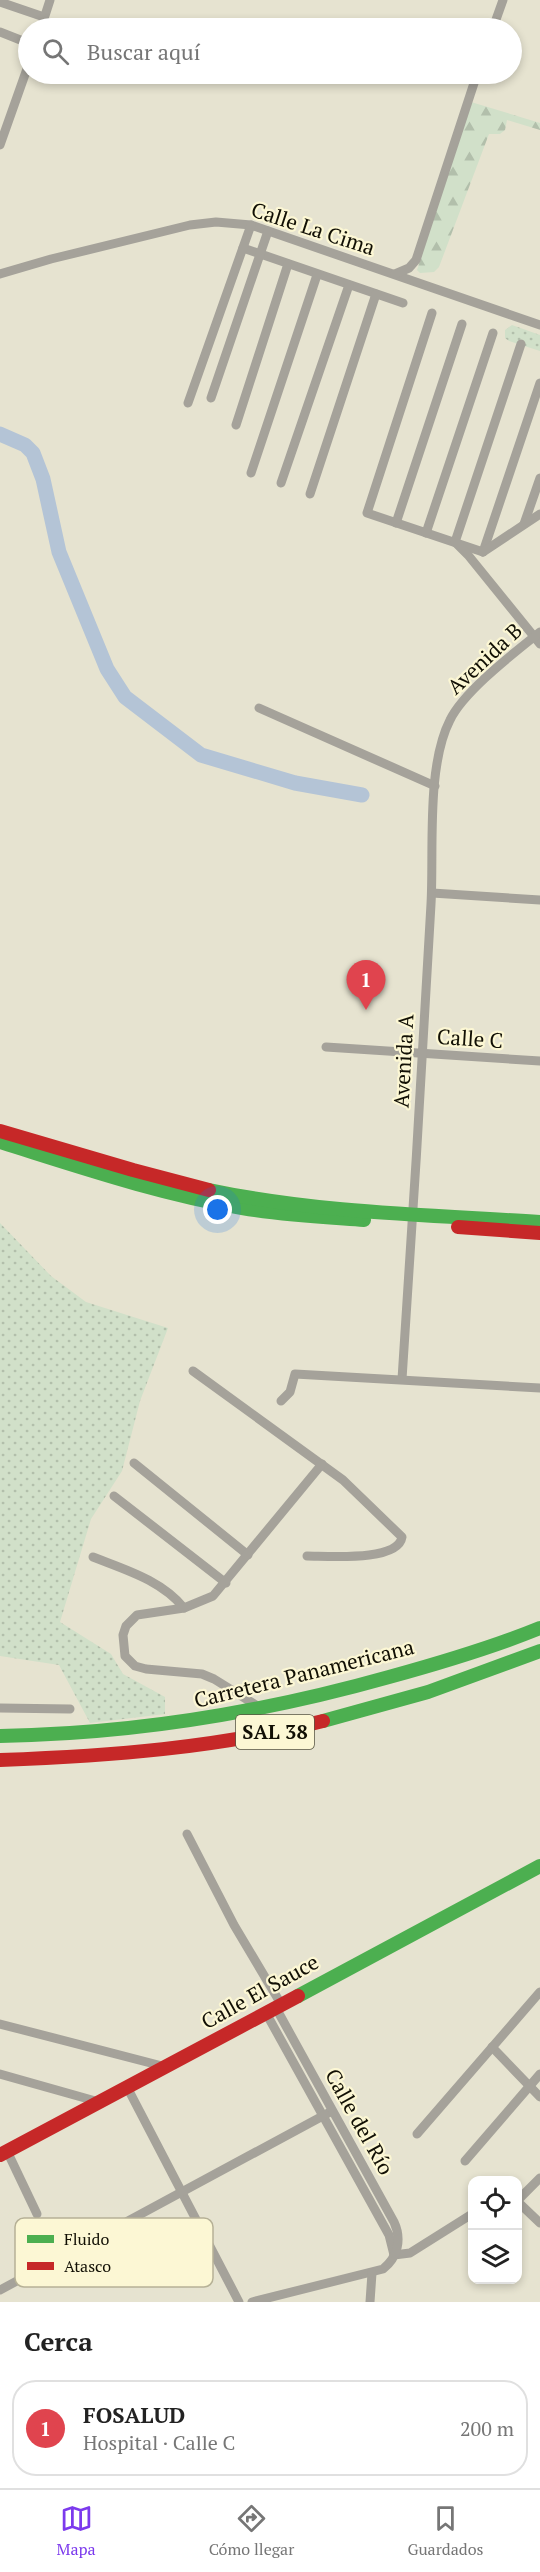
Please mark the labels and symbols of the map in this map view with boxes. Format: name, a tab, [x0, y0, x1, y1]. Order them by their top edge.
street label: Calle La Cima	[248, 195, 379, 261]
street label: Avenida B	[441, 616, 528, 700]
pin: 1	[346, 960, 386, 1010]
street label: Avenida A	[387, 1013, 419, 1108]
street label: Calle C	[436, 1022, 504, 1054]
your location	[203, 1195, 232, 1224]
street label: Carretera Panamericana	[191, 1632, 417, 1714]
road number: SAL 38	[236, 1715, 314, 1749]
street label: Calle El Sauce	[196, 1947, 323, 2035]
street label: Calle del Río	[319, 2063, 401, 2180]
legend	[15, 2218, 213, 2287]
text: Fluido	[64, 2228, 109, 2250]
text: Atasco	[64, 2255, 111, 2277]

